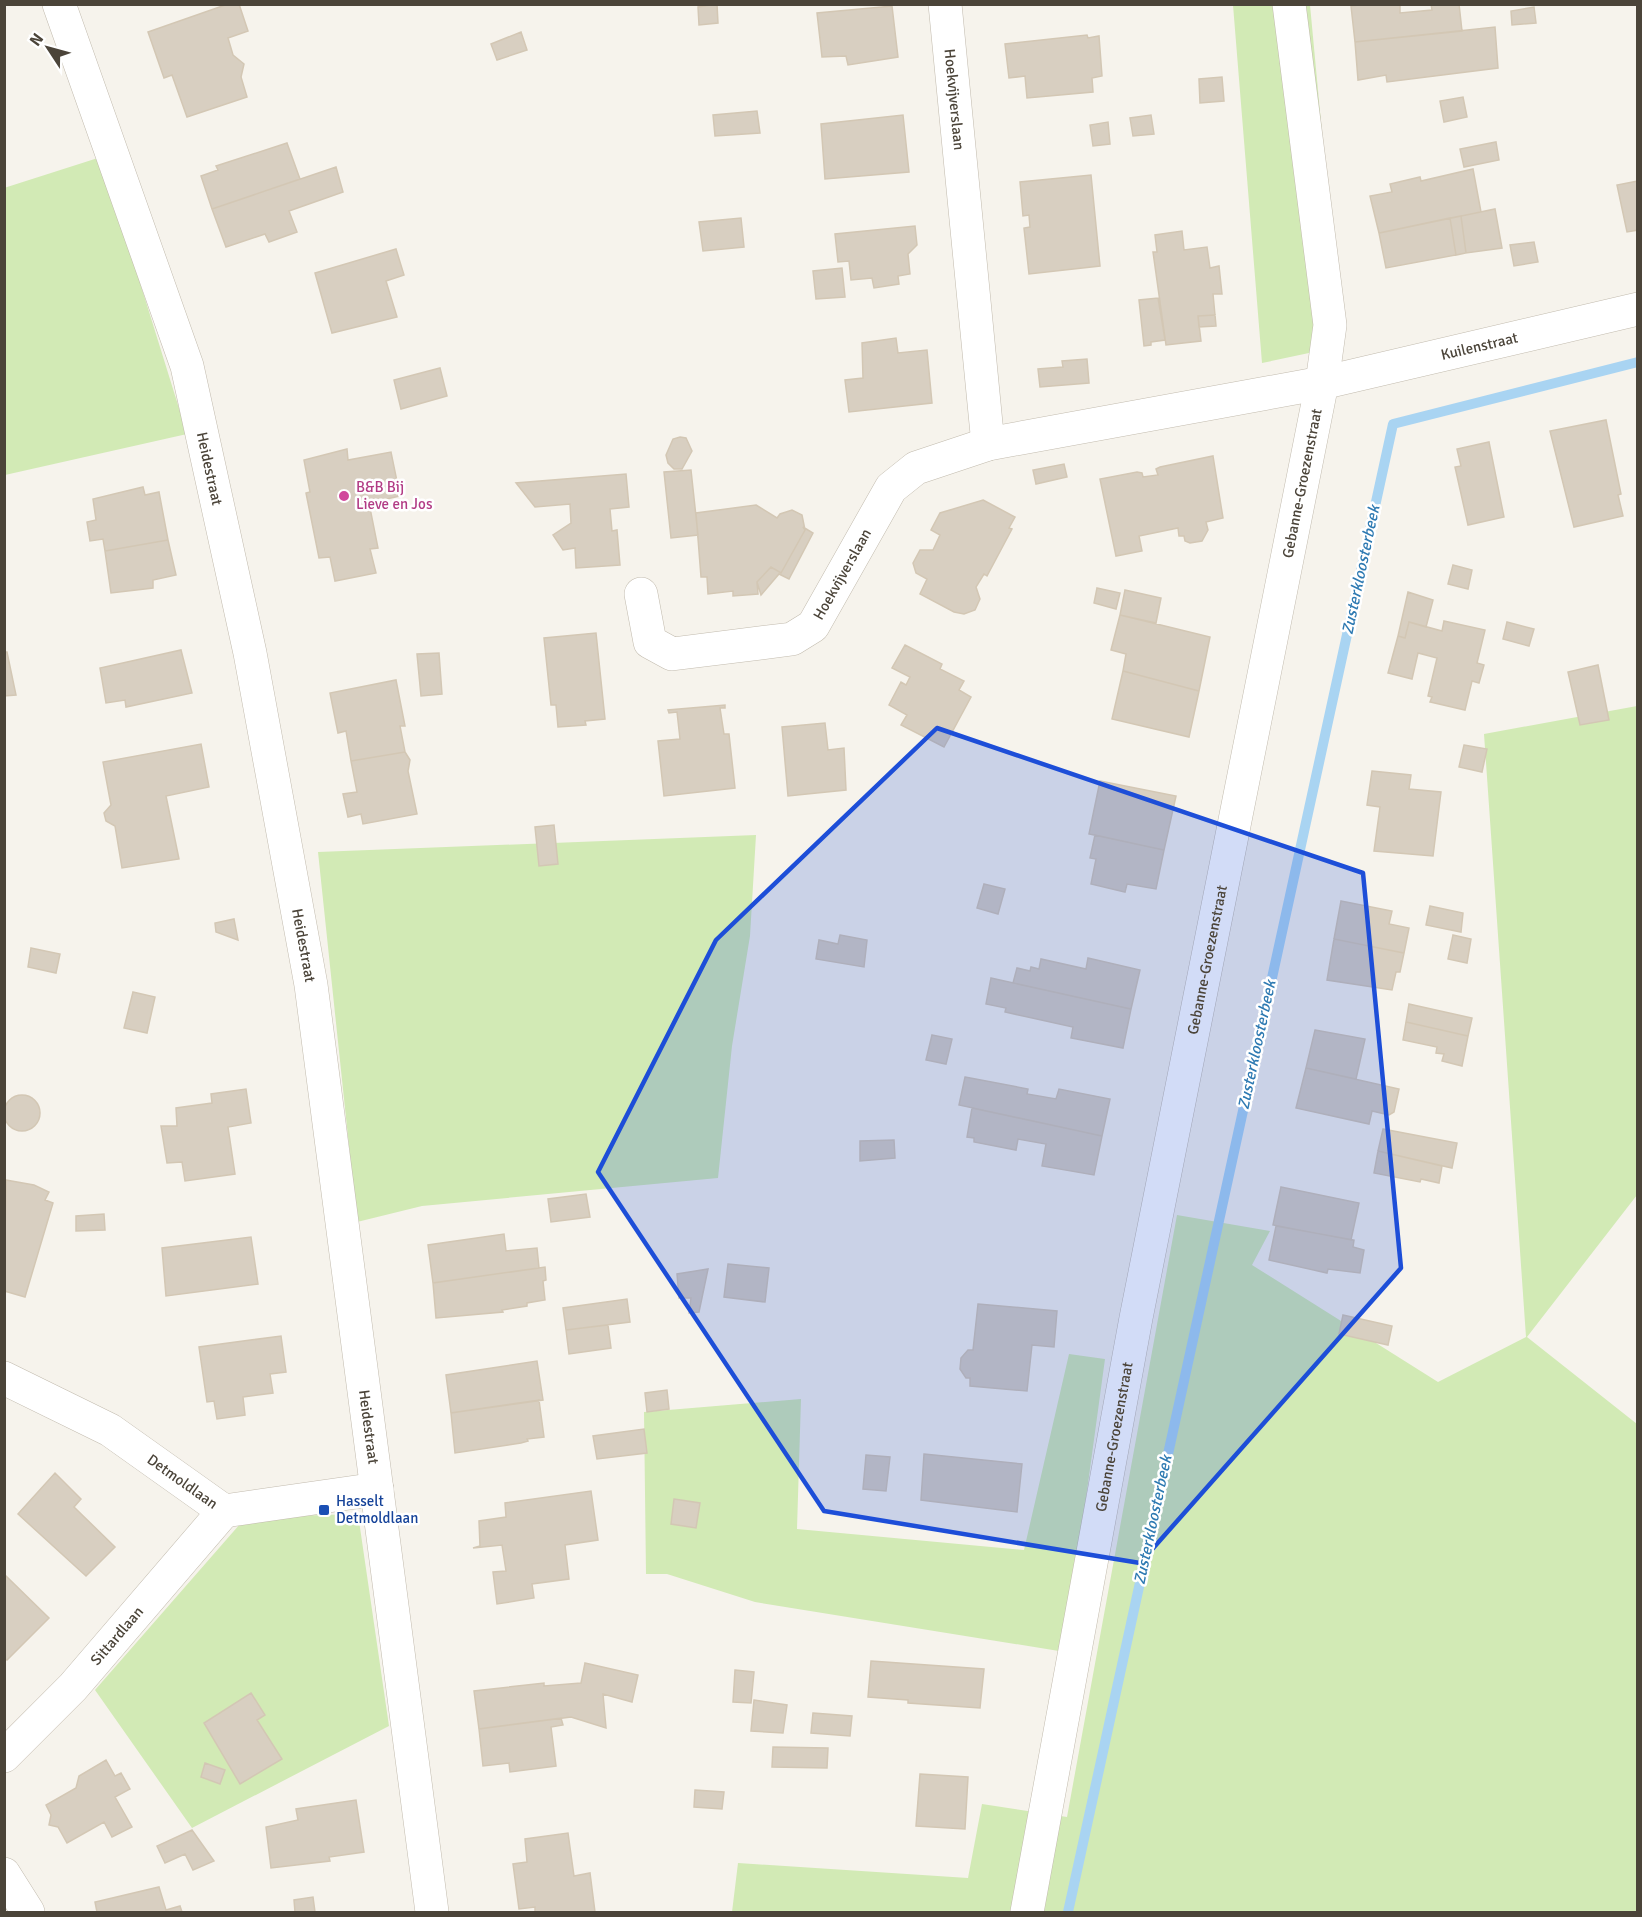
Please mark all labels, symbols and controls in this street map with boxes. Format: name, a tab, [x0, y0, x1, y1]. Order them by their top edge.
north arrow	[18, 18, 78, 78]
text: N	[25, 29, 48, 50]
street label: Hoekvijverslaan	[940, 48, 968, 151]
street label: Kuilenstraat	[1439, 328, 1519, 364]
street label: Gebanne-Groezenstraat	[1278, 407, 1326, 559]
street label: Heidestraat	[193, 430, 226, 507]
place label: B&B Bij Lieve en Jos	[356, 478, 433, 513]
marker: B&B Bij Lieve en Jos	[337, 489, 351, 503]
water label: Zusterkloosterbeek	[1338, 502, 1385, 636]
street label: Hoekvijverslaan	[809, 525, 875, 623]
street label: Gebanne-Groezenstraat	[1184, 884, 1231, 1036]
street label: Heidestraat	[288, 907, 319, 984]
water label: Zusterkloosterbeek	[1234, 977, 1281, 1111]
street label: Gebanne-Groezenstraat	[1092, 1361, 1137, 1513]
street label: Heidestraat	[355, 1389, 382, 1465]
street label: Detmoldlaan	[144, 1450, 221, 1513]
water label: Zusterkloosterbeek	[1130, 1452, 1177, 1586]
place label: Hasselt Detmoldlaan	[336, 1492, 418, 1527]
marker: Hasselt Detmoldlaan	[317, 1503, 331, 1517]
street label: Sittardlaan	[87, 1603, 147, 1669]

